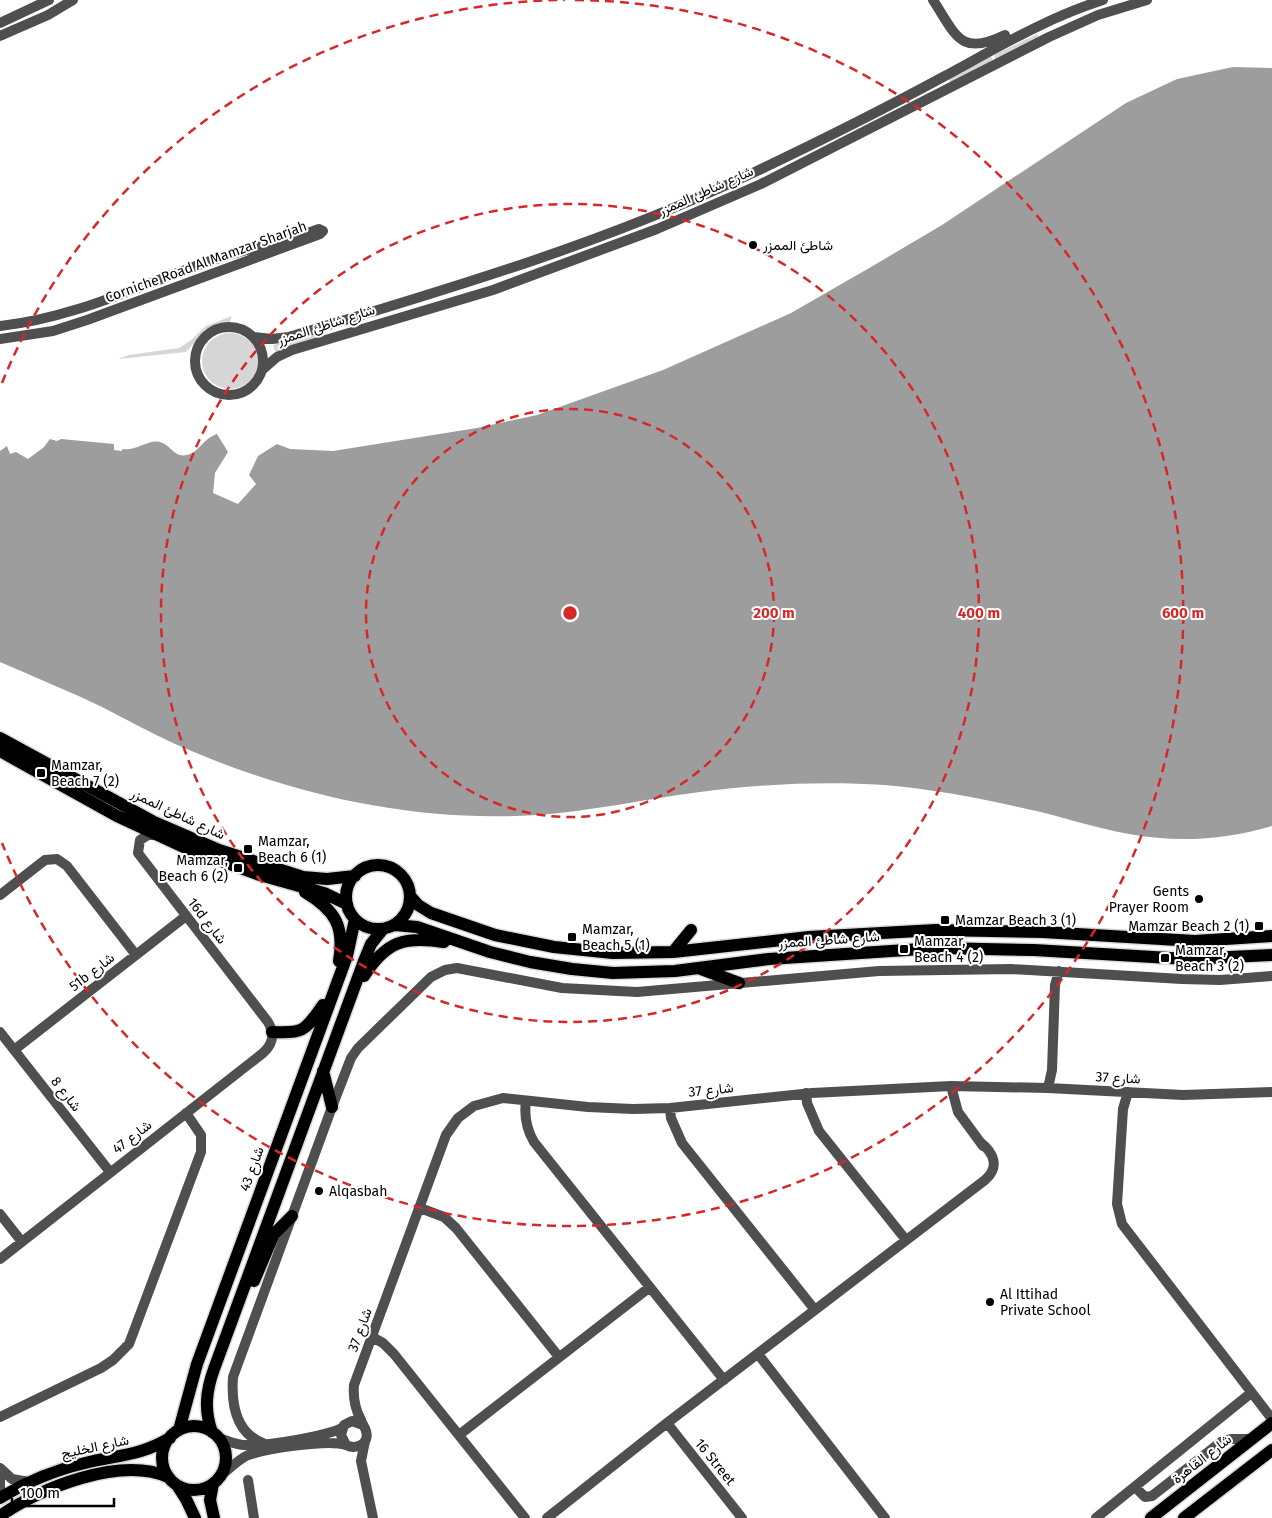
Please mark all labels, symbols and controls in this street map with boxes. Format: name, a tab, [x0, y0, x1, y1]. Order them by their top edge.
street label: شارع شاطئ الممزر	[655, 163, 757, 222]
street label: Corniche Road Al Mamzar Sharjah	[103, 218, 309, 306]
place label: شاطئ الممزر	[762, 237, 833, 254]
marker: شاطئ الممزر	[747, 239, 759, 251]
street label: شارع شاطئ الممزر	[274, 301, 378, 351]
centre of rings	[561, 604, 579, 622]
text: 200 m	[753, 604, 795, 622]
text: 400 m	[958, 604, 1000, 622]
text: 600 m	[1162, 604, 1204, 622]
place label: Mamzar, Beach 7 (2)	[51, 757, 119, 790]
marker: Mamzar, Beach 7 (2)	[35, 767, 47, 779]
street label: شارع شاطئ الممزر	[127, 784, 228, 845]
place label: Mamzar, Beach 6 (1)	[258, 833, 326, 866]
marker: Mamzar, Beach 6 (1)	[242, 843, 254, 855]
place label: Mamzar, Beach 6 (2)	[159, 852, 228, 885]
marker: Mamzar, Beach 6 (2)	[232, 862, 244, 874]
place label: Gents Prayer Room	[1109, 883, 1189, 916]
marker: Gents Prayer Room	[1193, 893, 1205, 905]
street label: 16d شارع	[182, 895, 230, 949]
place label: Mamzar Beach 3 (1)	[955, 912, 1076, 929]
marker: Mamzar Beach 3 (1)	[939, 914, 951, 926]
place label: Mamzar Beach 2 (1)	[1128, 918, 1249, 935]
marker: Mamzar Beach 2 (1)	[1253, 920, 1265, 932]
place label: Mamzar, Beach 5 (1)	[582, 921, 650, 954]
street label: شارع شاطئ الممزر	[777, 928, 881, 954]
marker: Mamzar, Beach 5 (1)	[566, 931, 578, 943]
place label: Mamzar, Beach 4 (2)	[914, 933, 983, 966]
place label: Mamzar, Beach 3 (2)	[1175, 942, 1244, 975]
marker: Mamzar, Beach 4 (2)	[898, 943, 910, 955]
street label: 51b شارع	[66, 949, 119, 996]
marker: Mamzar, Beach 3 (2)	[1159, 952, 1171, 964]
street label: شارع 37	[1095, 1068, 1141, 1090]
street label: شارع 8	[46, 1073, 85, 1116]
street label: شارع 37	[688, 1079, 734, 1103]
street label: شارع 47	[109, 1116, 156, 1159]
street label: شارع 43	[236, 1144, 270, 1194]
place label: Alqasbah	[329, 1183, 387, 1200]
marker: Alqasbah	[313, 1185, 325, 1197]
place label: Al Ittihad Private School	[1000, 1286, 1091, 1319]
marker: Al Ittihad Private School	[984, 1296, 996, 1308]
street label: شارع 37	[344, 1306, 378, 1355]
street label: شارع القاهرة	[1169, 1431, 1236, 1489]
street label: شارع الخليج	[60, 1432, 131, 1464]
street label: 16 Street	[691, 1435, 740, 1490]
scale bar	[12, 1476, 115, 1508]
text: 100 m	[20, 1484, 60, 1502]

